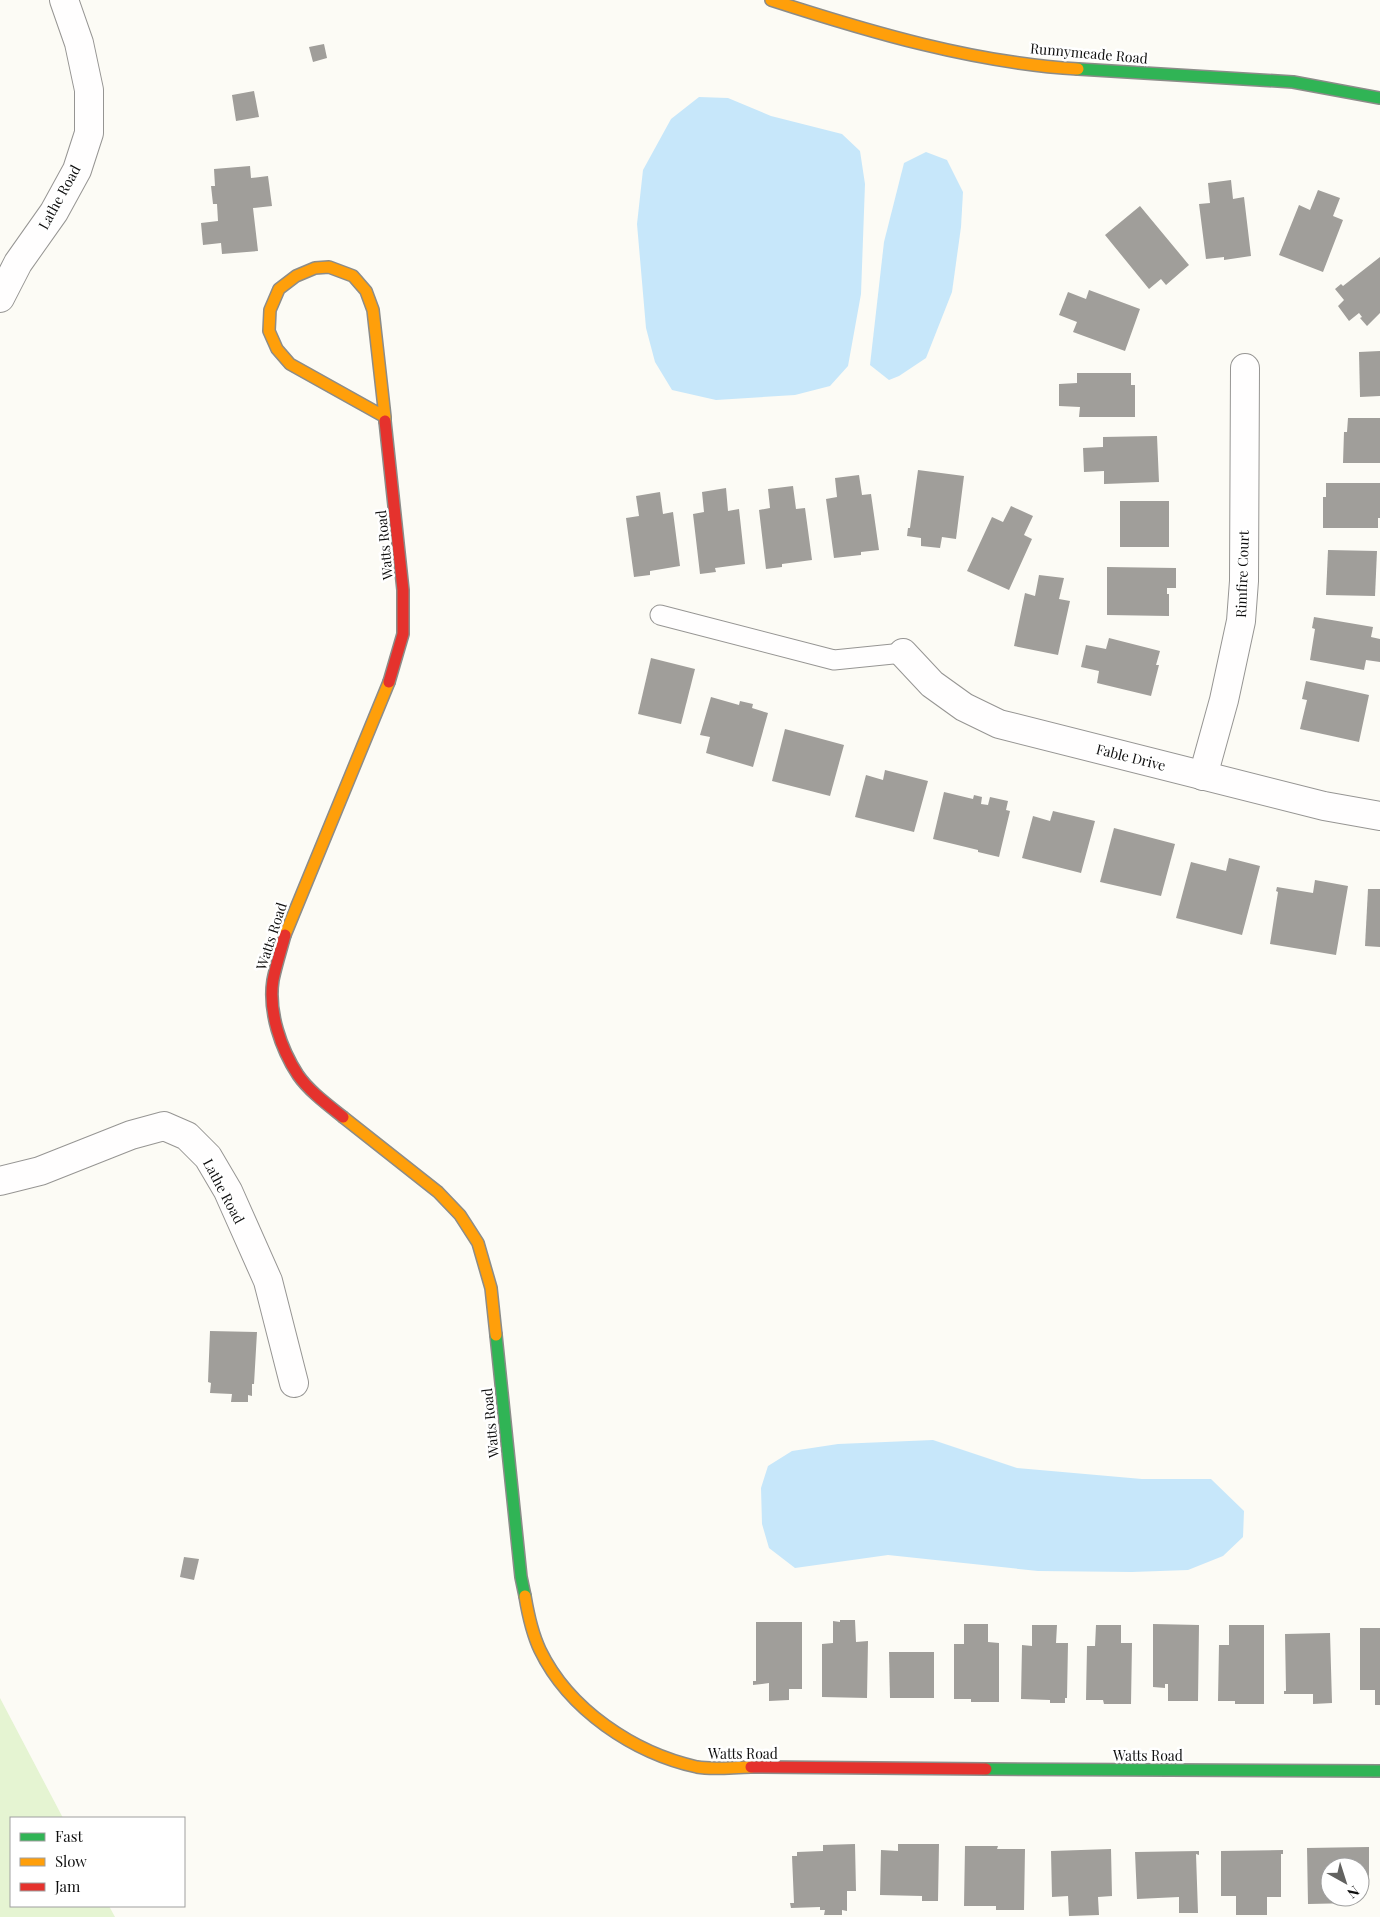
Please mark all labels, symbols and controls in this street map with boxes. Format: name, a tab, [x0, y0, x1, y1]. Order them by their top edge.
street label: Runnymeade Road	[1029, 38, 1149, 68]
street label: Lathe Road	[34, 161, 84, 233]
street label: Watts Road	[371, 509, 397, 582]
street label: Rimfire Court	[1231, 529, 1253, 618]
street label: Fable Drive	[1094, 739, 1168, 775]
street label: Watts Road	[251, 900, 291, 973]
street label: Lathe Road	[199, 1155, 249, 1227]
street label: Watts Road	[477, 1387, 503, 1460]
street label: Watts Road	[707, 1744, 778, 1763]
street label: Watts Road	[1112, 1746, 1183, 1765]
legend	[10, 1817, 185, 1907]
text: Fast	[55, 1826, 84, 1846]
text: Slow	[55, 1851, 87, 1871]
north arrow	[1320, 1857, 1370, 1907]
text: Jam	[54, 1876, 81, 1896]
text: N	[1344, 1882, 1363, 1903]

